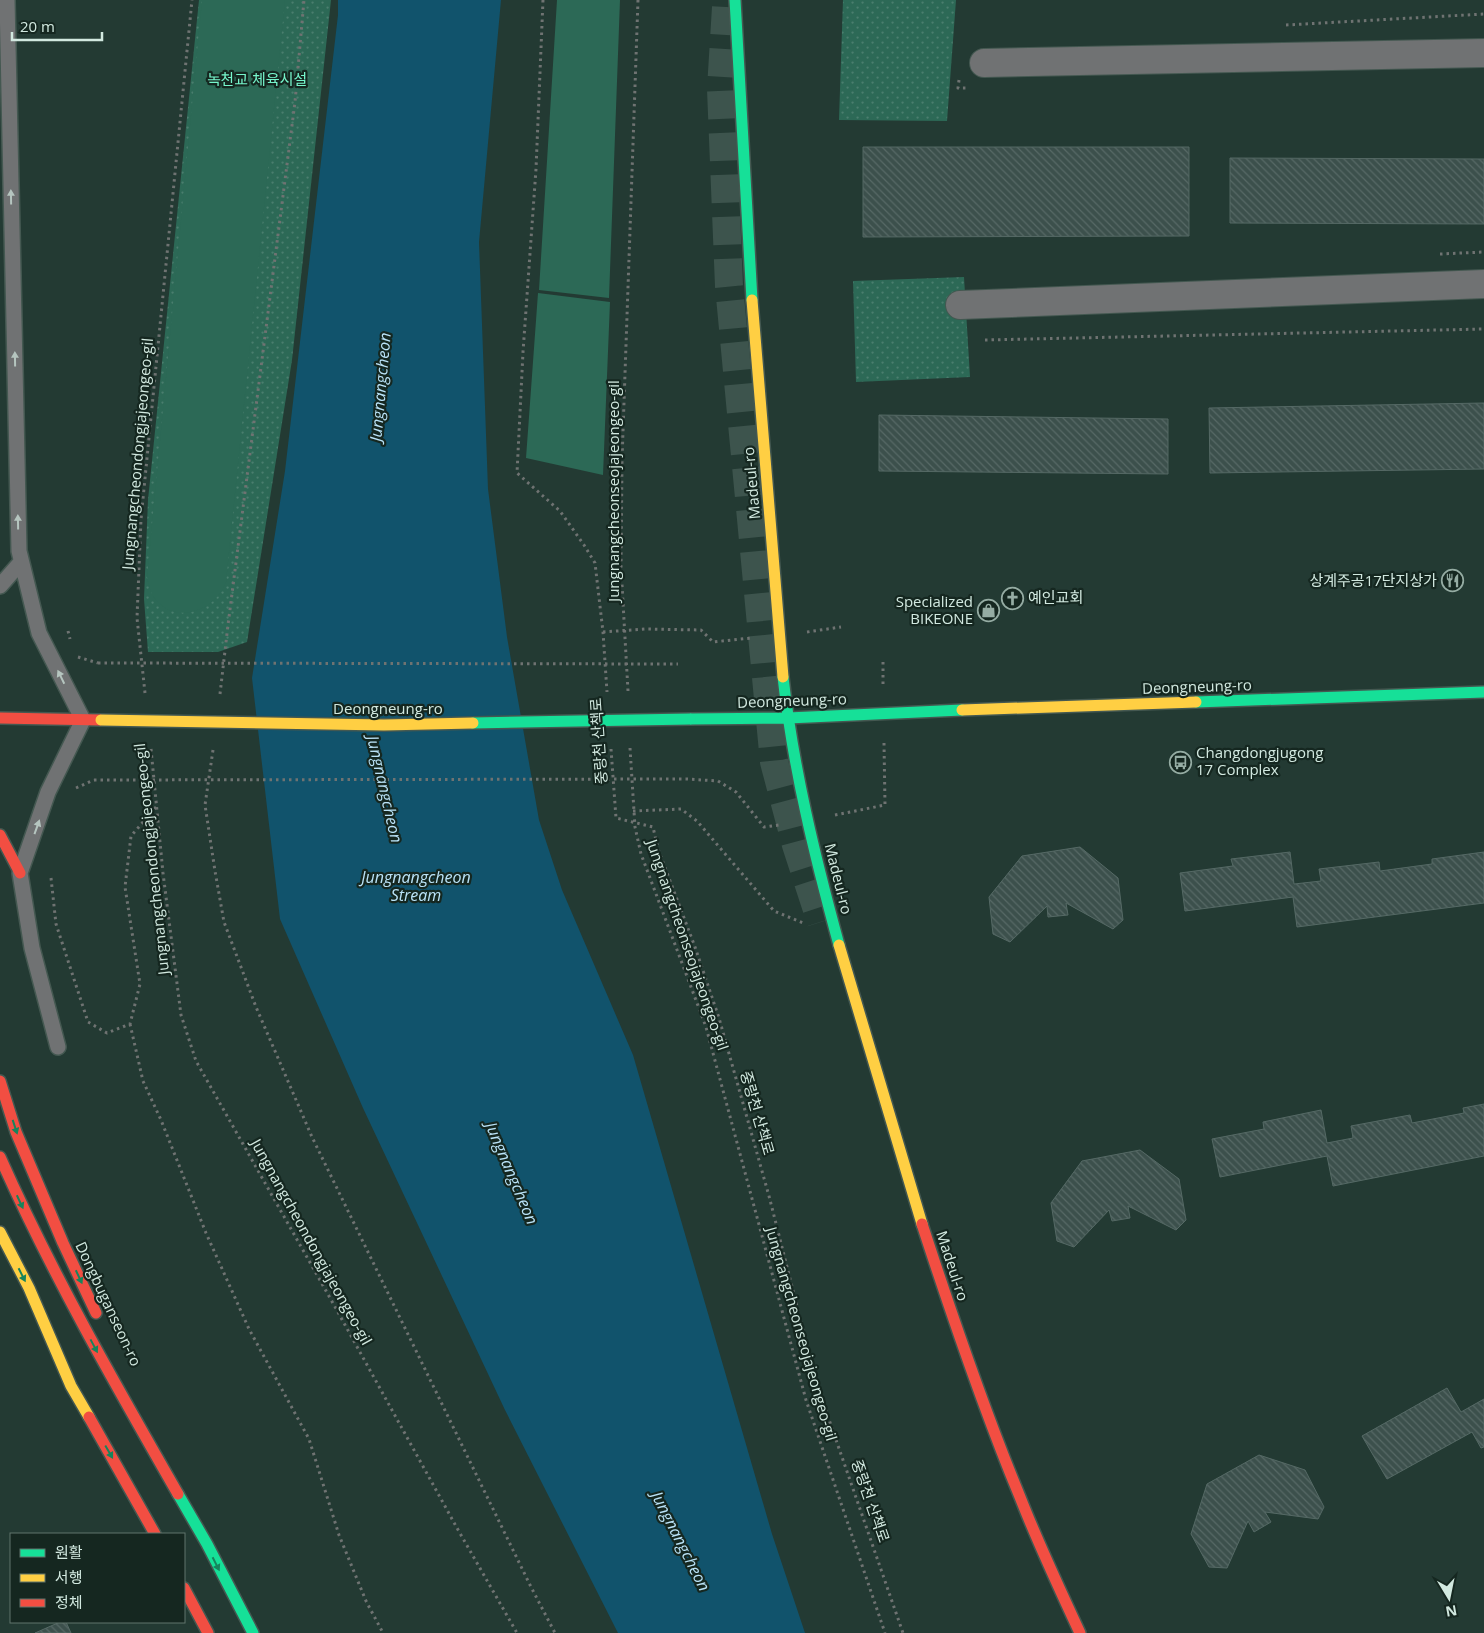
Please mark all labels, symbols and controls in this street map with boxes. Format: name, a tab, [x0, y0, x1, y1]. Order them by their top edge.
scale bar	[12, 10, 102, 42]
text: 20 m	[20, 16, 55, 36]
park label: 녹천교 체육시설	[207, 69, 307, 89]
one-way arrow	[7, 189, 15, 205]
water label: Jungnangcheon	[364, 331, 396, 445]
street label: Jungnangcheondongjajeongeo-gil	[117, 337, 157, 573]
one-way arrow	[11, 351, 19, 367]
street label: Jungnangcheonseojajeongeo-gil	[603, 380, 623, 604]
street label: Madeul-ro	[738, 446, 764, 520]
one-way arrow	[14, 514, 22, 530]
restaurant icon: 상계주공17단지상가	[1441, 569, 1465, 593]
place label: 상계주공17단지상가	[1309, 570, 1437, 590]
church icon: 예인교회	[1000, 586, 1024, 610]
place label: 예인교회	[1028, 587, 1083, 607]
place label: Specialized BIKEONE	[896, 591, 973, 628]
shop icon: Specialized BIKEONE	[977, 599, 1001, 623]
one-way arrow	[57, 669, 65, 684]
street label: Deongneung-ro	[1142, 674, 1252, 698]
street label: Deongneung-ro	[737, 688, 847, 712]
street label: 중랑천 산책로	[585, 697, 611, 785]
street label: Deongneung-ro	[333, 698, 443, 718]
water label: Jungnangcheon	[361, 730, 408, 845]
street label: Jungnangcheondongjajeongeo-gil	[129, 742, 173, 978]
place label: Changdongjugong 17 Complex	[1196, 742, 1323, 779]
bus stop icon: Changdongjugong 17 Complex	[1168, 750, 1192, 774]
one-way arrow	[34, 820, 41, 835]
street label: Jungnangcheonseojajeongeo-gil	[642, 835, 734, 1053]
street label: Madeul-ro	[821, 841, 857, 916]
water label: Jungnangcheon Stream	[358, 866, 471, 906]
street label: 중랑천 산책로	[736, 1068, 780, 1157]
water label: Jungnangcheon	[479, 1116, 544, 1228]
one-way arrow	[12, 1120, 19, 1135]
street label: Jungnangcheondongjajeongeo-gil	[246, 1133, 377, 1348]
one-way arrow	[16, 1195, 24, 1209]
street label: Jungnangcheonseojajeongeo-gil	[761, 1222, 842, 1443]
street label: Madeul-ro	[932, 1228, 974, 1303]
street label: Dongbuganseon-ro	[71, 1238, 147, 1369]
one-way arrow	[18, 1268, 26, 1282]
one-way arrow	[75, 1270, 83, 1284]
one-way arrow	[90, 1339, 98, 1354]
one-way arrow	[104, 1446, 113, 1459]
street label: 중랑천 산책로	[847, 1456, 895, 1545]
water label: Jungnangcheon	[645, 1485, 716, 1595]
legend	[10, 1533, 185, 1623]
text: 원활	[55, 1542, 83, 1562]
one-way arrow	[212, 1557, 220, 1571]
text: 서행	[55, 1567, 83, 1587]
north arrow	[1424, 1573, 1474, 1623]
text: 정체	[55, 1592, 83, 1612]
text: N	[1444, 1601, 1459, 1622]

